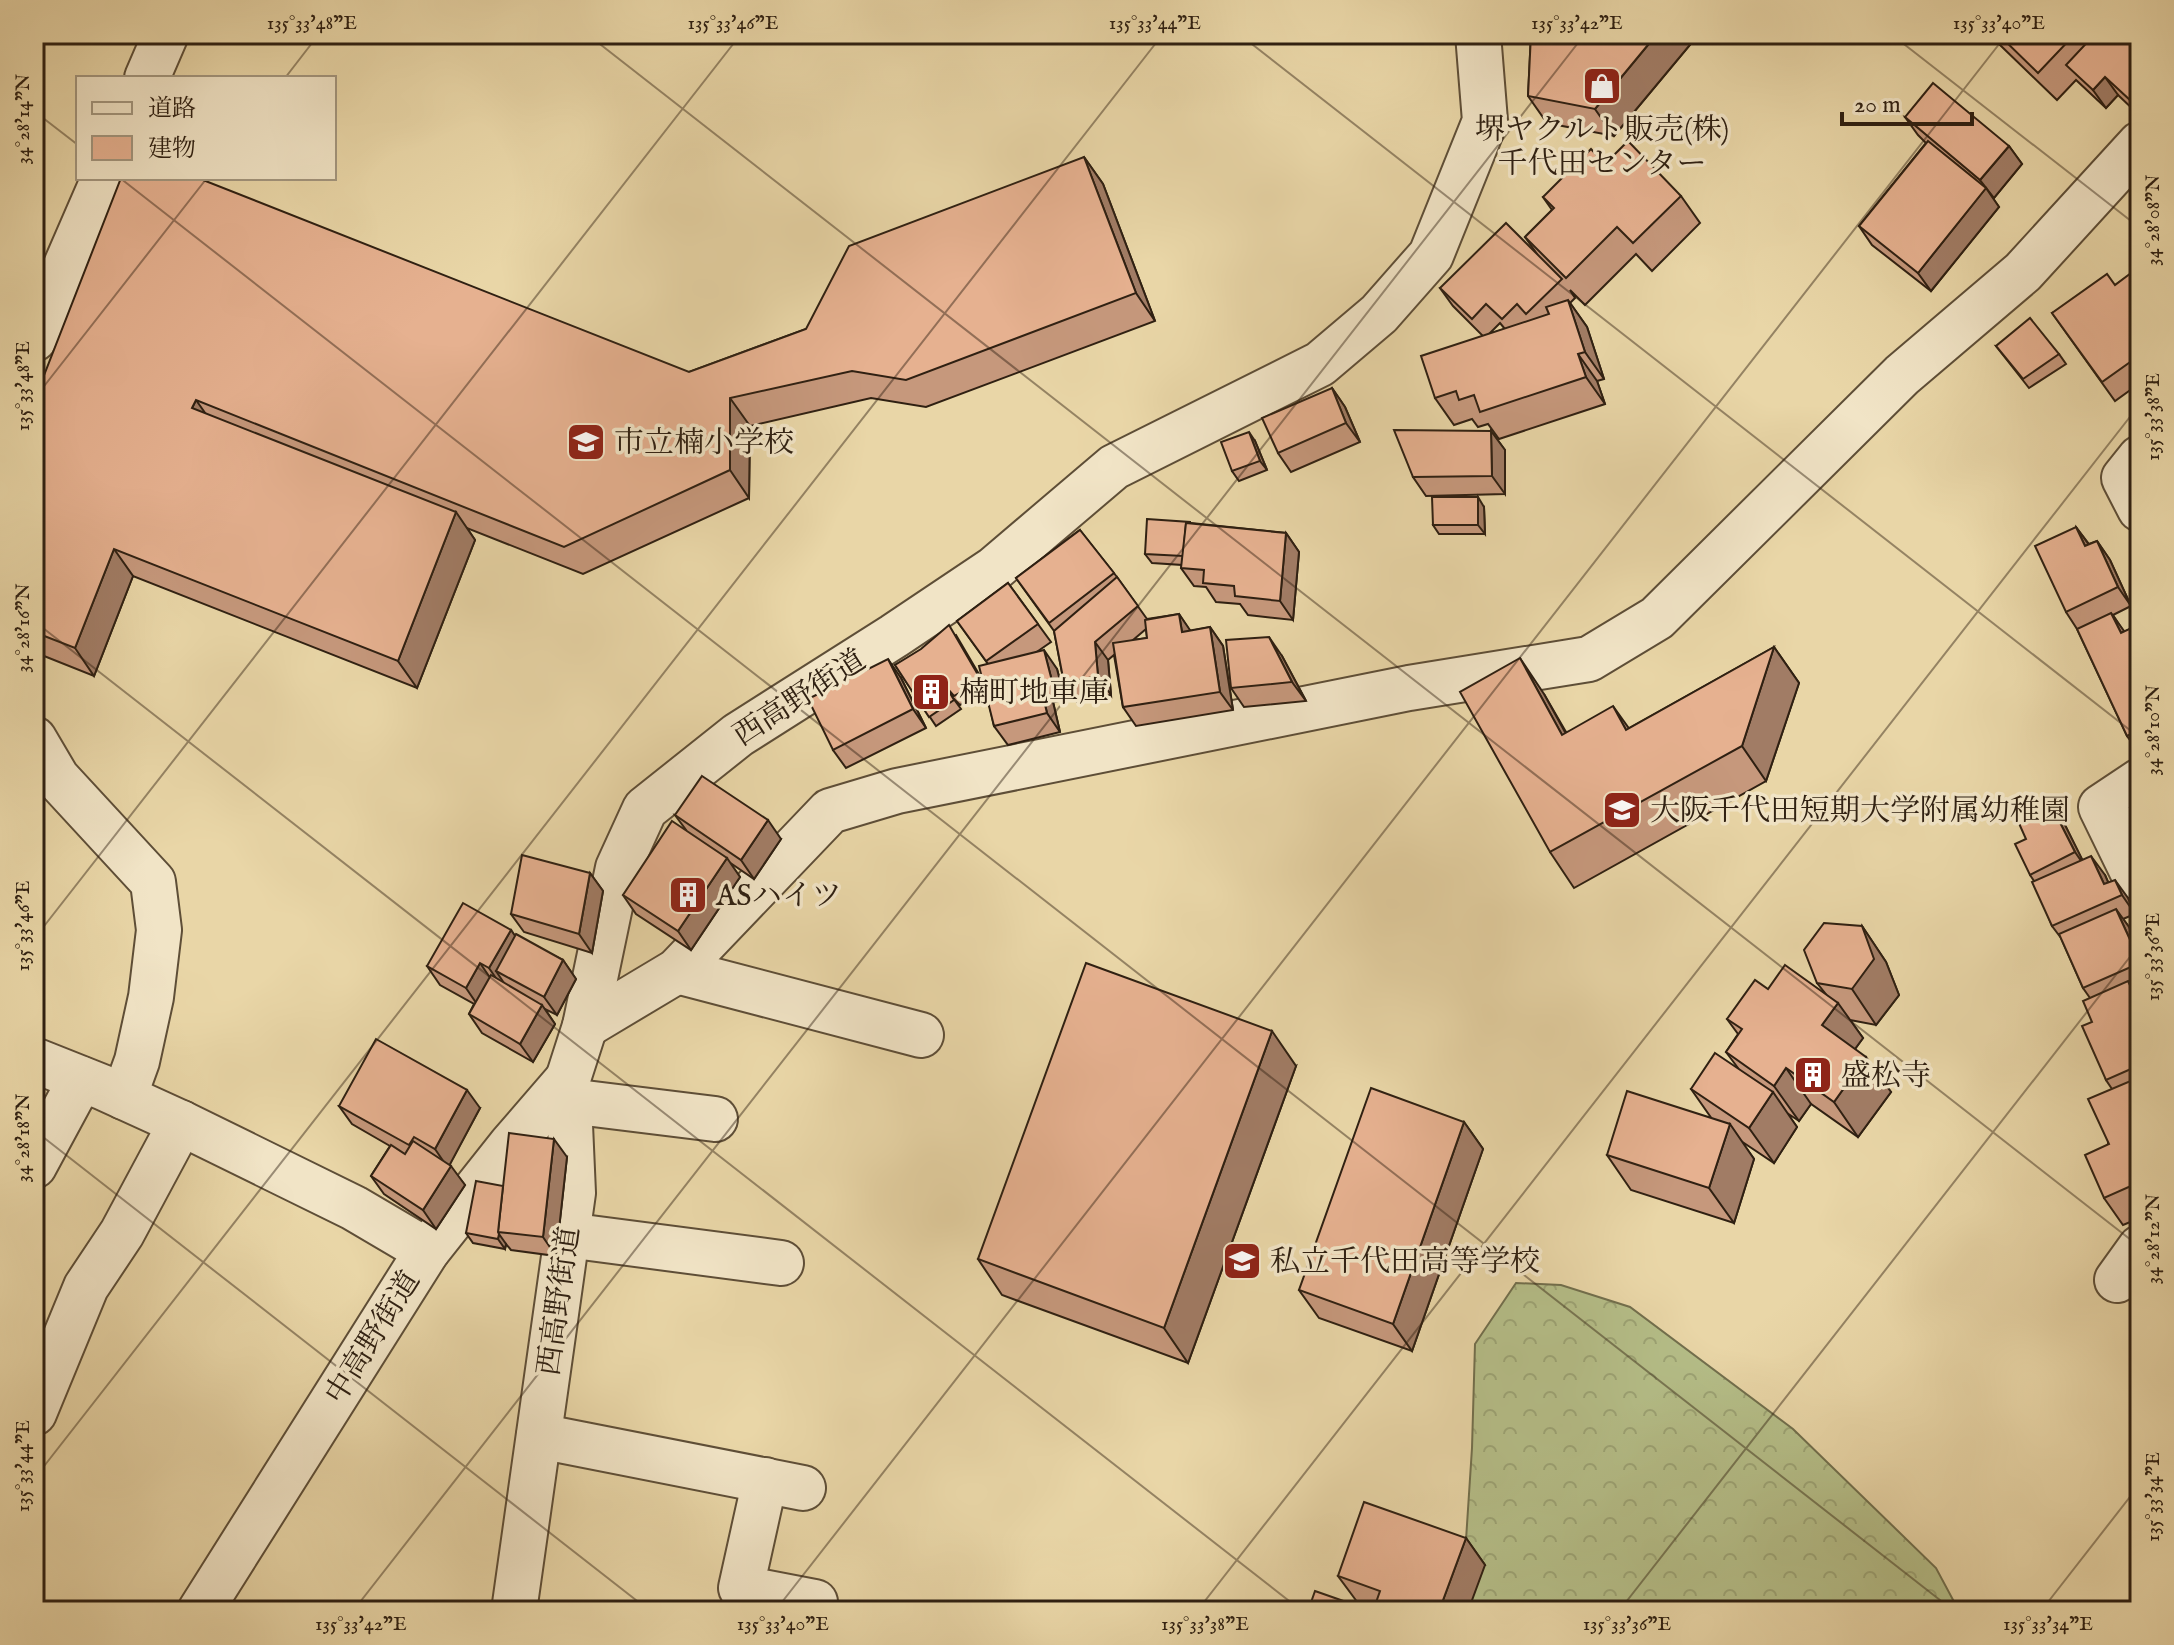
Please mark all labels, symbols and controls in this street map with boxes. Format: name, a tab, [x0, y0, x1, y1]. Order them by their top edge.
text: 135°33'48"E	[267, 11, 357, 36]
text: 135°33'46"E	[688, 11, 779, 36]
text: 135°33'44"E	[1109, 11, 1201, 36]
text: 135°33'42"E	[1531, 11, 1623, 36]
text: 135°33'40"E	[1953, 11, 2045, 36]
shop icon: 堺ヤクルト販売(株) 千代田センター	[1581, 65, 1623, 107]
text: 34°28'14"N	[11, 74, 36, 164]
legend	[76, 76, 336, 180]
scale bar	[1842, 76, 1972, 126]
text: 20 m	[1854, 90, 1901, 121]
text: 道路	[148, 94, 196, 125]
place label: 堺ヤクルト販売(株) 千代田センター	[1475, 112, 1729, 184]
text: 建物	[148, 134, 196, 165]
text: 34°28'08"N	[2141, 174, 2166, 266]
text: 135°33'48"E	[11, 341, 36, 431]
text: 135°33'38"E	[2141, 373, 2166, 461]
school or university icon: 市立楠小学校	[565, 421, 607, 463]
place label: 市立楠小学校	[614, 425, 794, 463]
text: 34°28'16"N	[11, 583, 36, 673]
street label: 西高野街道	[727, 642, 873, 755]
building icon: 楠町地車庫	[910, 671, 952, 713]
place label: 楠町地車庫	[959, 675, 1109, 713]
text: 34°28'10"N	[2141, 685, 2166, 775]
school or university icon: 大阪千代田短期大学附属幼稚園	[1601, 789, 1643, 831]
place label: 大阪千代田短期大学附属幼稚園	[1650, 793, 2070, 831]
building icon: ASハイツ	[667, 874, 709, 916]
place label: ASハイツ	[715, 878, 842, 916]
text: 135°33'46"E	[11, 880, 36, 972]
text: 135°33'36"E	[2141, 913, 2166, 1001]
building icon: 盛松寺	[1792, 1054, 1834, 1096]
place label: 盛松寺	[1841, 1058, 1931, 1096]
text: 34°28'18"N	[11, 1094, 36, 1182]
text: 34°28'12"N	[2141, 1194, 2166, 1284]
street label: 西高野街道	[531, 1224, 589, 1378]
school or university icon: 私立千代田高等学校	[1221, 1240, 1263, 1282]
place label: 私立千代田高等学校	[1270, 1244, 1540, 1282]
street label: 中高野街道	[318, 1264, 430, 1412]
text: 135°33'44"E	[11, 1420, 36, 1512]
text: 135°33'34"E	[2141, 1452, 2166, 1542]
text: 135°33'42"E	[315, 1612, 407, 1637]
text: 135°33'40"E	[737, 1612, 829, 1637]
text: 135°33'38"E	[1161, 1612, 1249, 1637]
text: 135°33'36"E	[1583, 1612, 1671, 1637]
text: 135°33'34"E	[2003, 1612, 2093, 1637]

